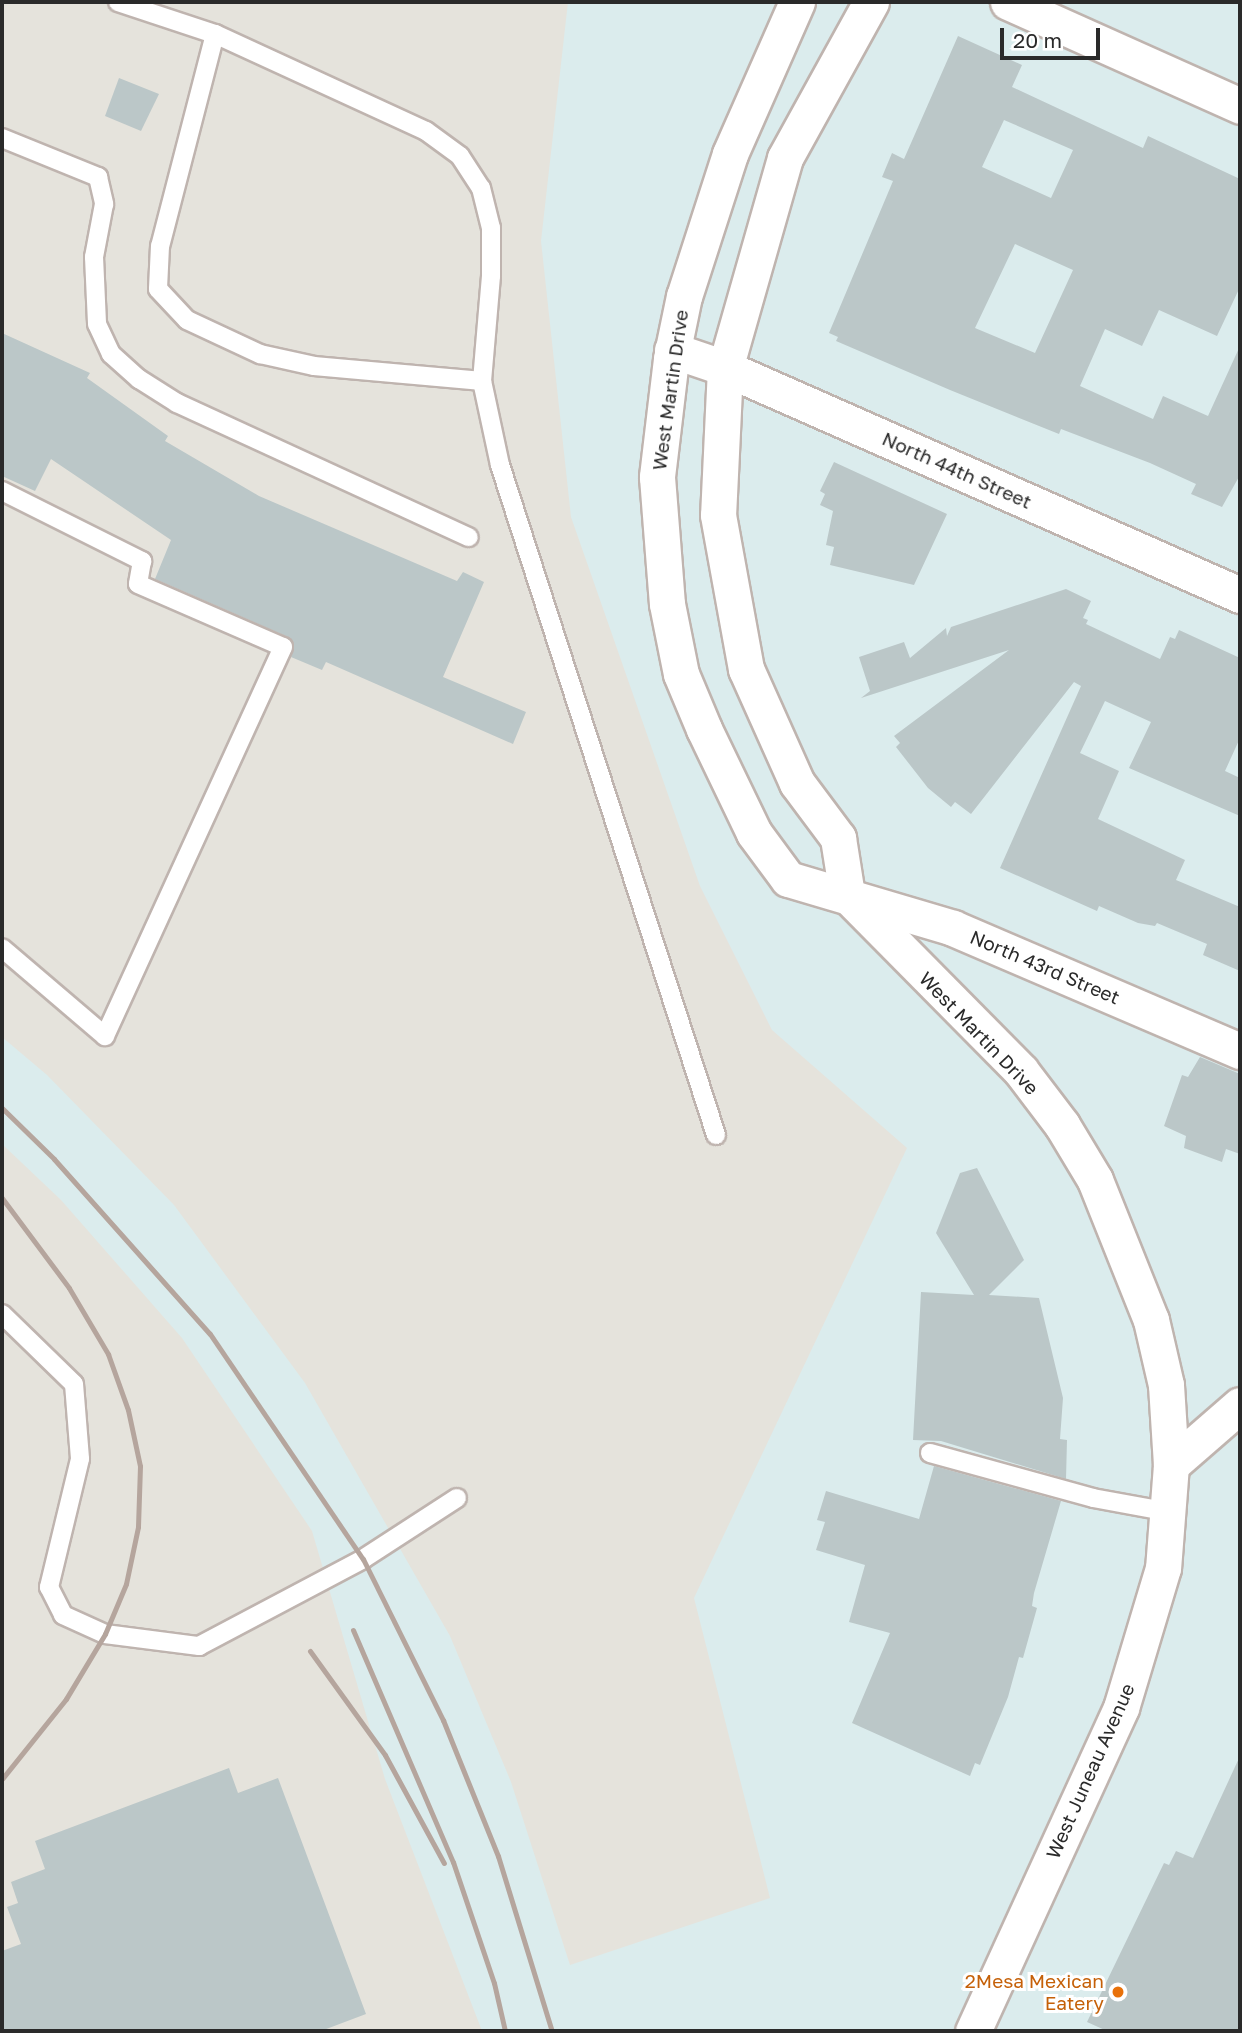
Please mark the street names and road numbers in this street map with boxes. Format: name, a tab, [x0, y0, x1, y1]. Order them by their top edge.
street label: West Martin Drive	[647, 308, 693, 472]
street label: North 44th Street	[879, 427, 1035, 513]
street label: North 43rd Street	[967, 925, 1123, 1009]
street label: West Martin Drive	[915, 967, 1043, 1099]
street label: West Juneau Avenue	[1041, 1680, 1139, 1862]

